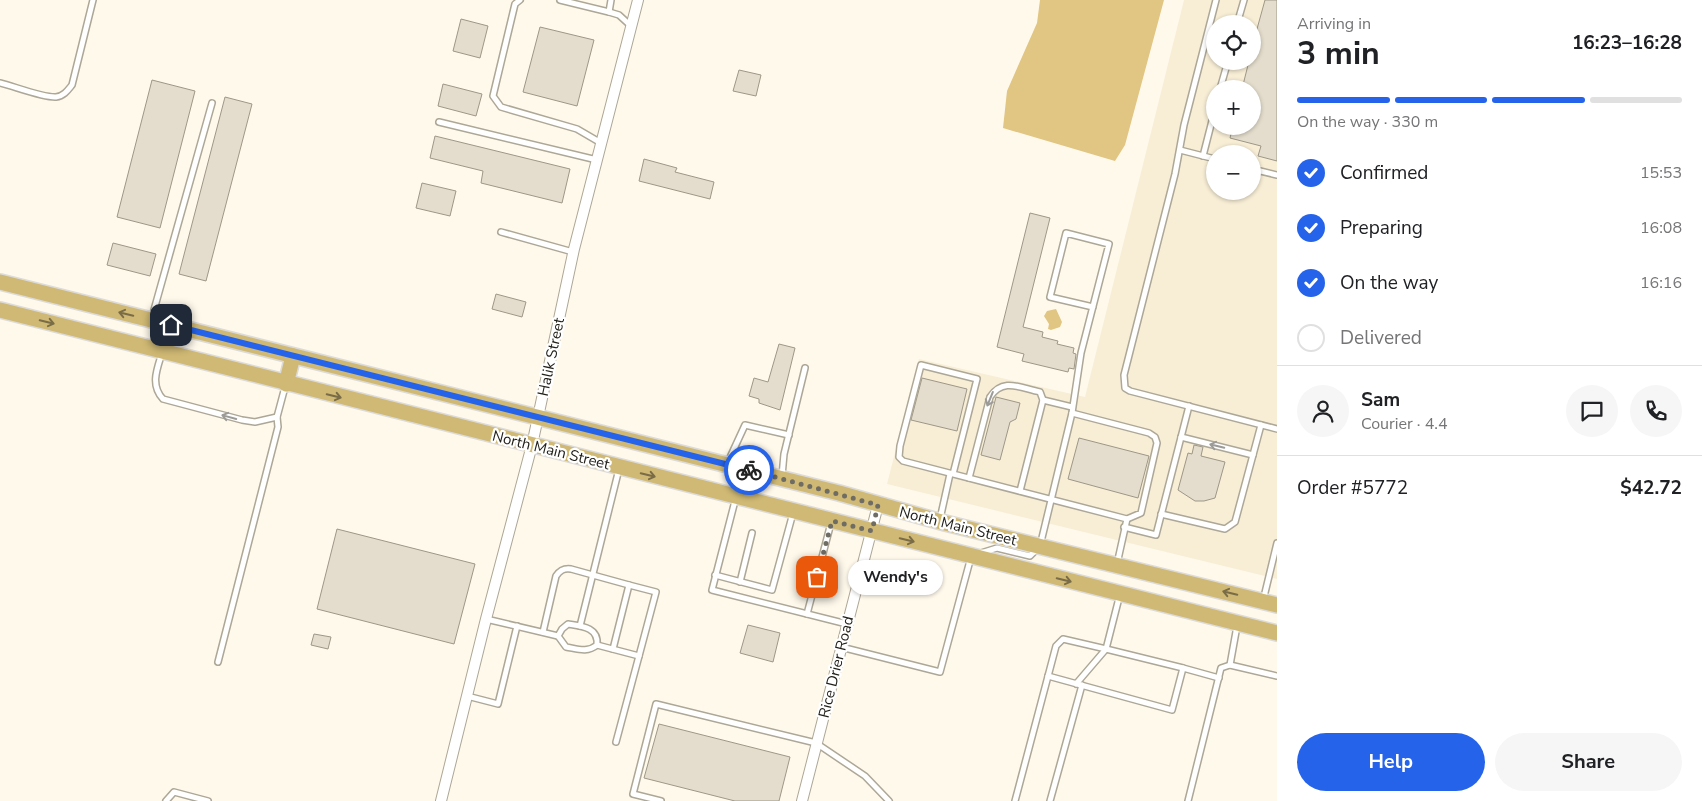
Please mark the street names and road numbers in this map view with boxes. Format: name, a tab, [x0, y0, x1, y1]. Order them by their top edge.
street label: Halik Street	[533, 315, 569, 398]
street label: North Main Street	[490, 426, 613, 474]
street label: North Main Street	[897, 502, 1020, 550]
street label: Rice Drier Road	[814, 614, 858, 720]

